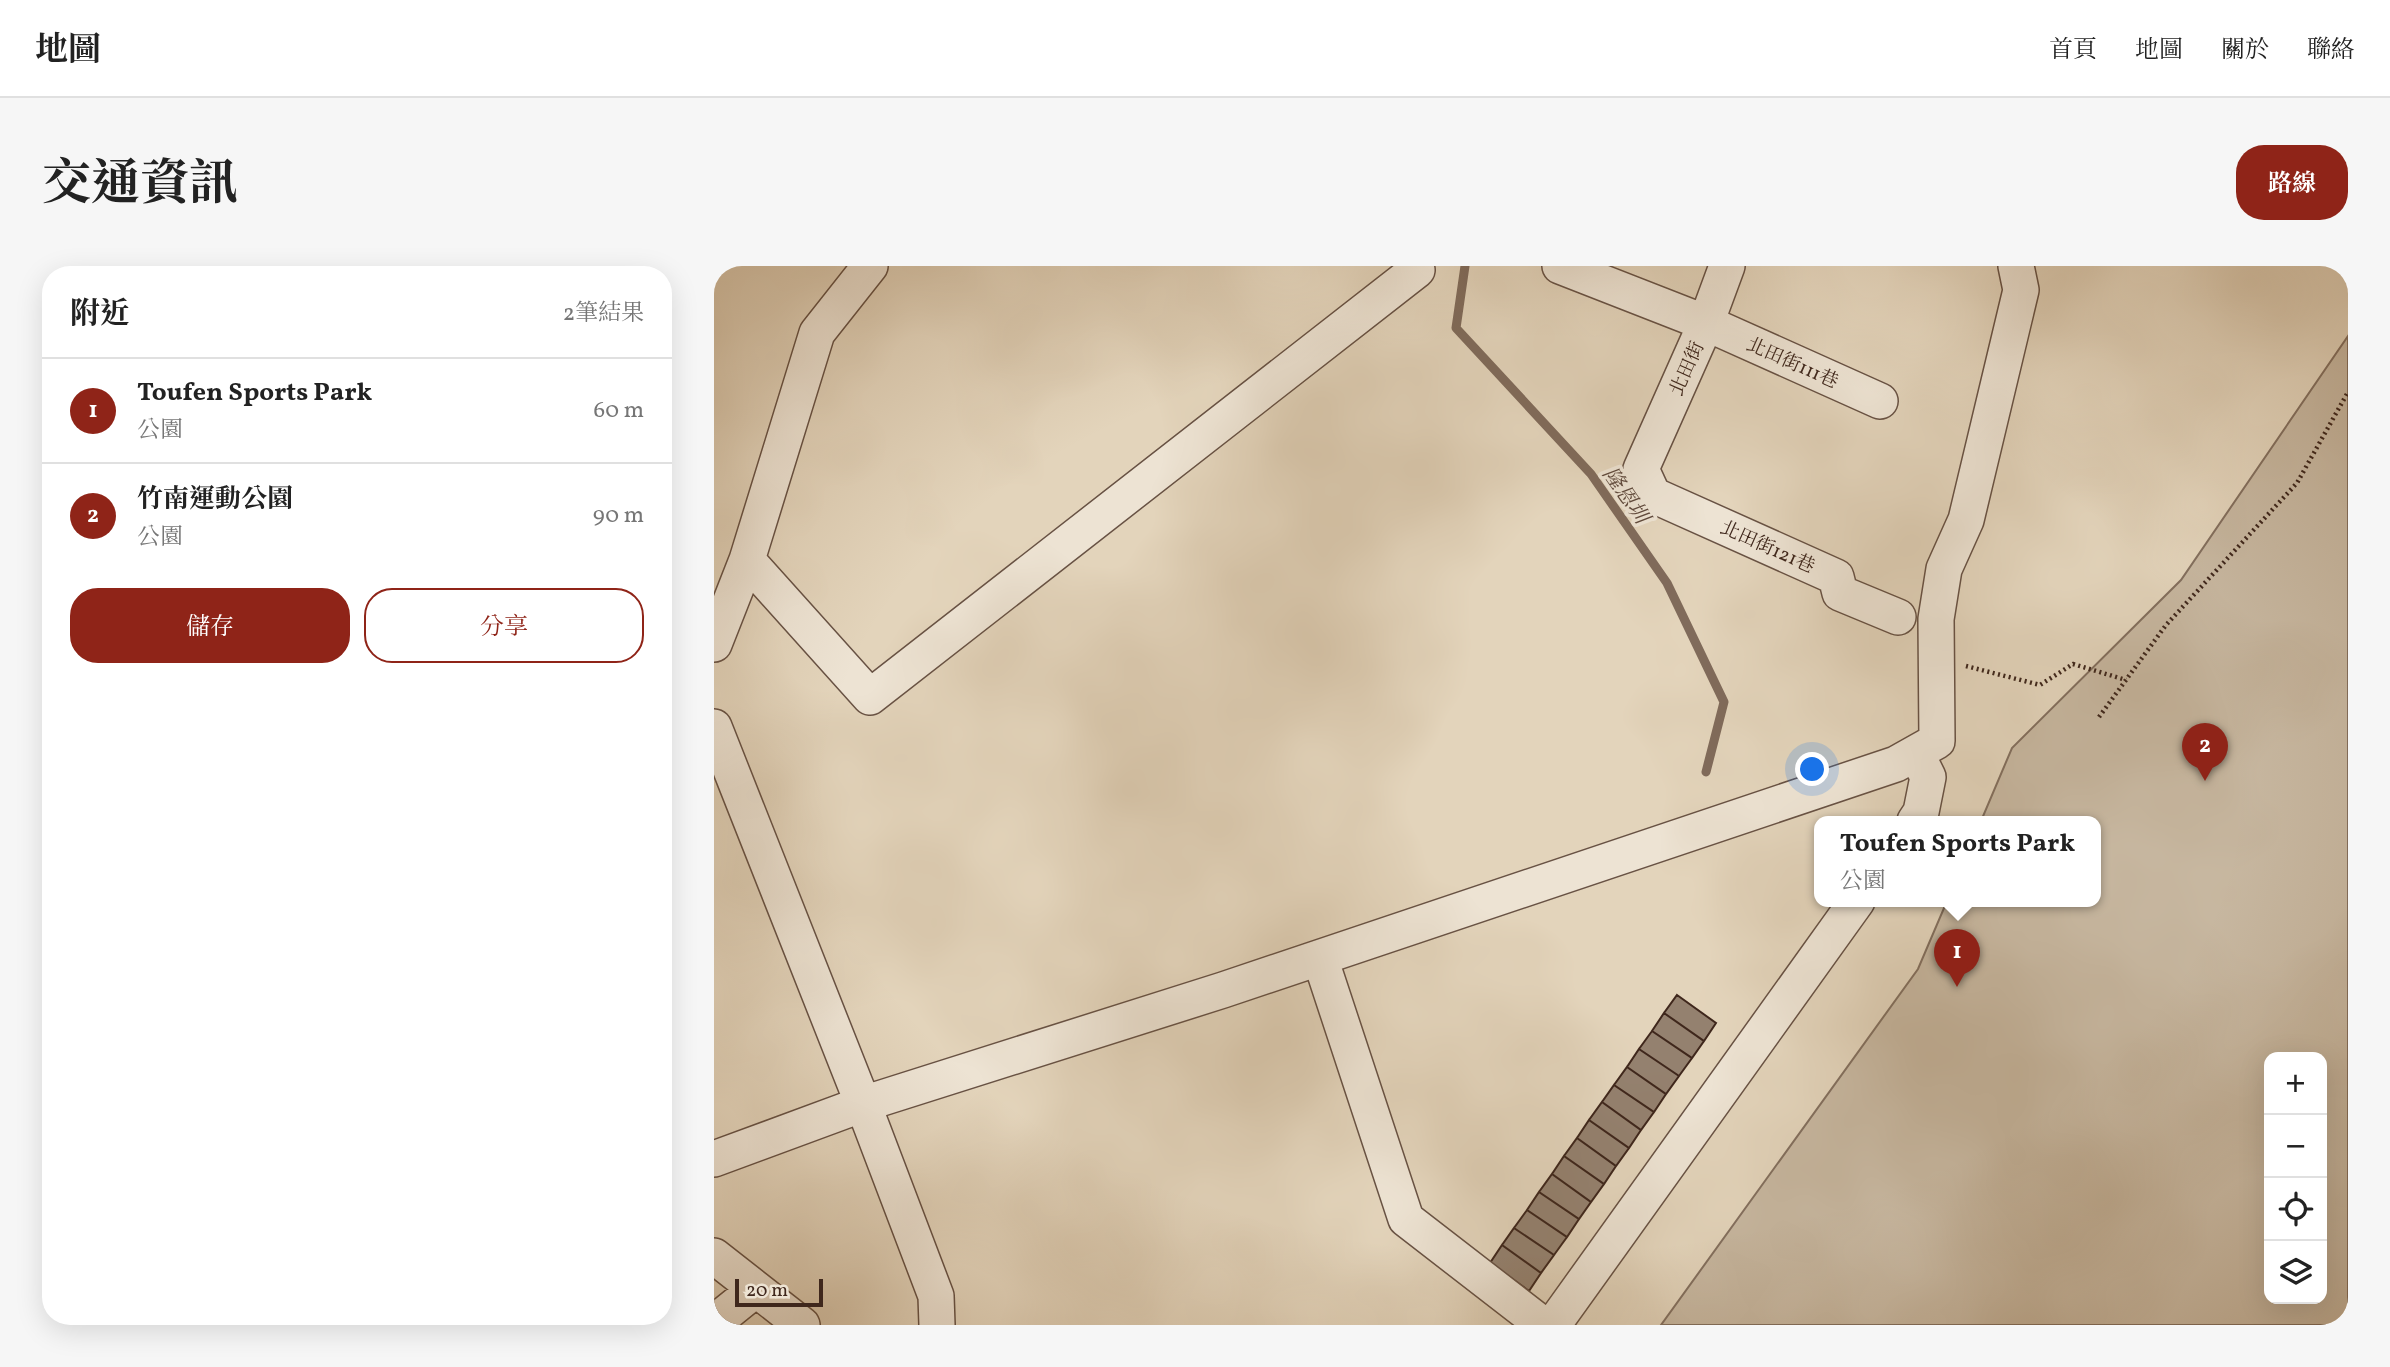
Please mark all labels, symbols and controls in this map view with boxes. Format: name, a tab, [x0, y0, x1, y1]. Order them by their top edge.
text: 地圖	[35, 29, 101, 75]
text: 首頁	[2049, 34, 2097, 68]
text: 地圖	[2135, 34, 2183, 68]
text: 關於	[2221, 34, 2269, 68]
text: 聯絡	[2307, 34, 2355, 68]
button: 路線	[2236, 145, 2348, 220]
text: 交通資訊	[42, 152, 238, 221]
text: 附近	[70, 294, 130, 336]
text: 2筆結果	[563, 298, 644, 330]
street label: 北田街111巷	[1742, 332, 1842, 396]
street label: 北田街	[1664, 337, 1711, 400]
text: Toufen Sports Park	[137, 375, 372, 411]
text: 1	[88, 395, 98, 427]
text: 60 m	[594, 395, 644, 427]
text: 公園	[137, 415, 183, 447]
water label: 隆恩圳	[1595, 462, 1656, 532]
text: 竹南運動公園	[137, 482, 293, 518]
text: 2	[87, 500, 99, 532]
text: 90 m	[593, 500, 644, 532]
street label: 北田街121巷	[1716, 515, 1819, 580]
text: 公園	[137, 522, 183, 554]
button: 儲存	[70, 588, 350, 663]
button: 分享	[364, 588, 644, 663]
pin: 2	[2182, 723, 2228, 781]
your location	[1795, 752, 1829, 786]
popup	[1814, 816, 2101, 907]
text: Toufen Sports Park	[1840, 826, 2075, 862]
text: 公園	[1840, 866, 1886, 898]
pin: 1	[1934, 929, 1980, 987]
map controls	[2264, 1052, 2327, 1304]
button: +	[2264, 1052, 2327, 1115]
button: −	[2264, 1115, 2327, 1178]
button: locate	[2264, 1178, 2327, 1241]
button: layers	[2264, 1241, 2327, 1304]
scale bar	[735, 1276, 822, 1308]
text: 20 m	[746, 1278, 788, 1304]

